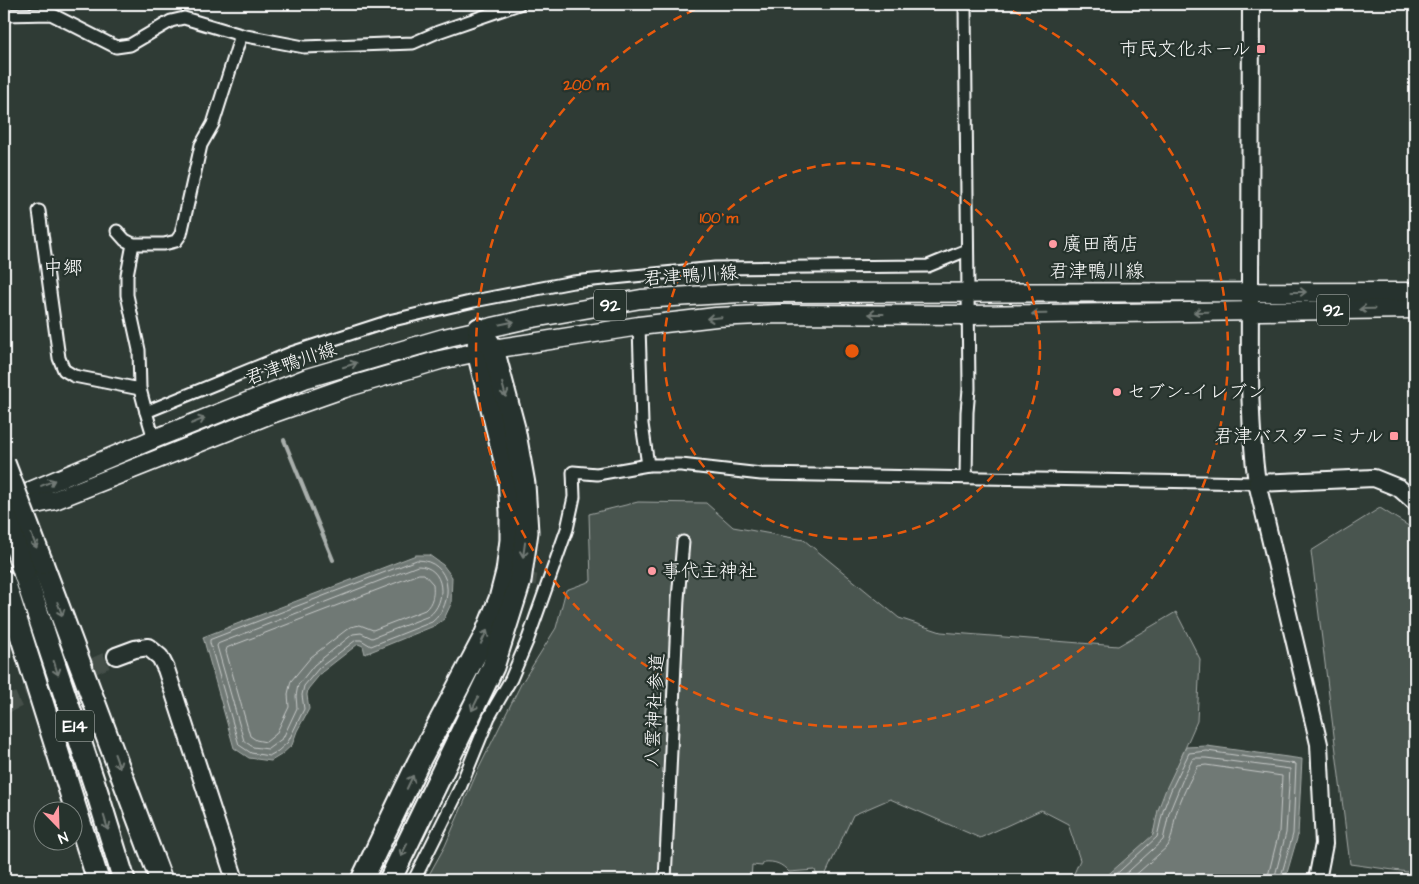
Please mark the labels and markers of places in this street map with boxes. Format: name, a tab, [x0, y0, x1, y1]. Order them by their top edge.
place label: 市民文化ホール	[1119, 36, 1251, 63]
marker: 市民文化ホール	[1255, 43, 1267, 55]
place label: 廣田商店	[1063, 231, 1139, 258]
marker: 廣田商店	[1047, 238, 1059, 250]
centre of rings	[843, 342, 861, 360]
place label: セブン-イレブン	[1127, 379, 1266, 406]
marker: セブン-イレブン	[1111, 386, 1123, 398]
place label: 君津バスターミナル	[1214, 423, 1384, 450]
marker: 君津バスターミナル	[1388, 430, 1400, 442]
place label: 事代主神社	[662, 558, 757, 585]
marker: 事代主神社	[646, 565, 658, 577]

